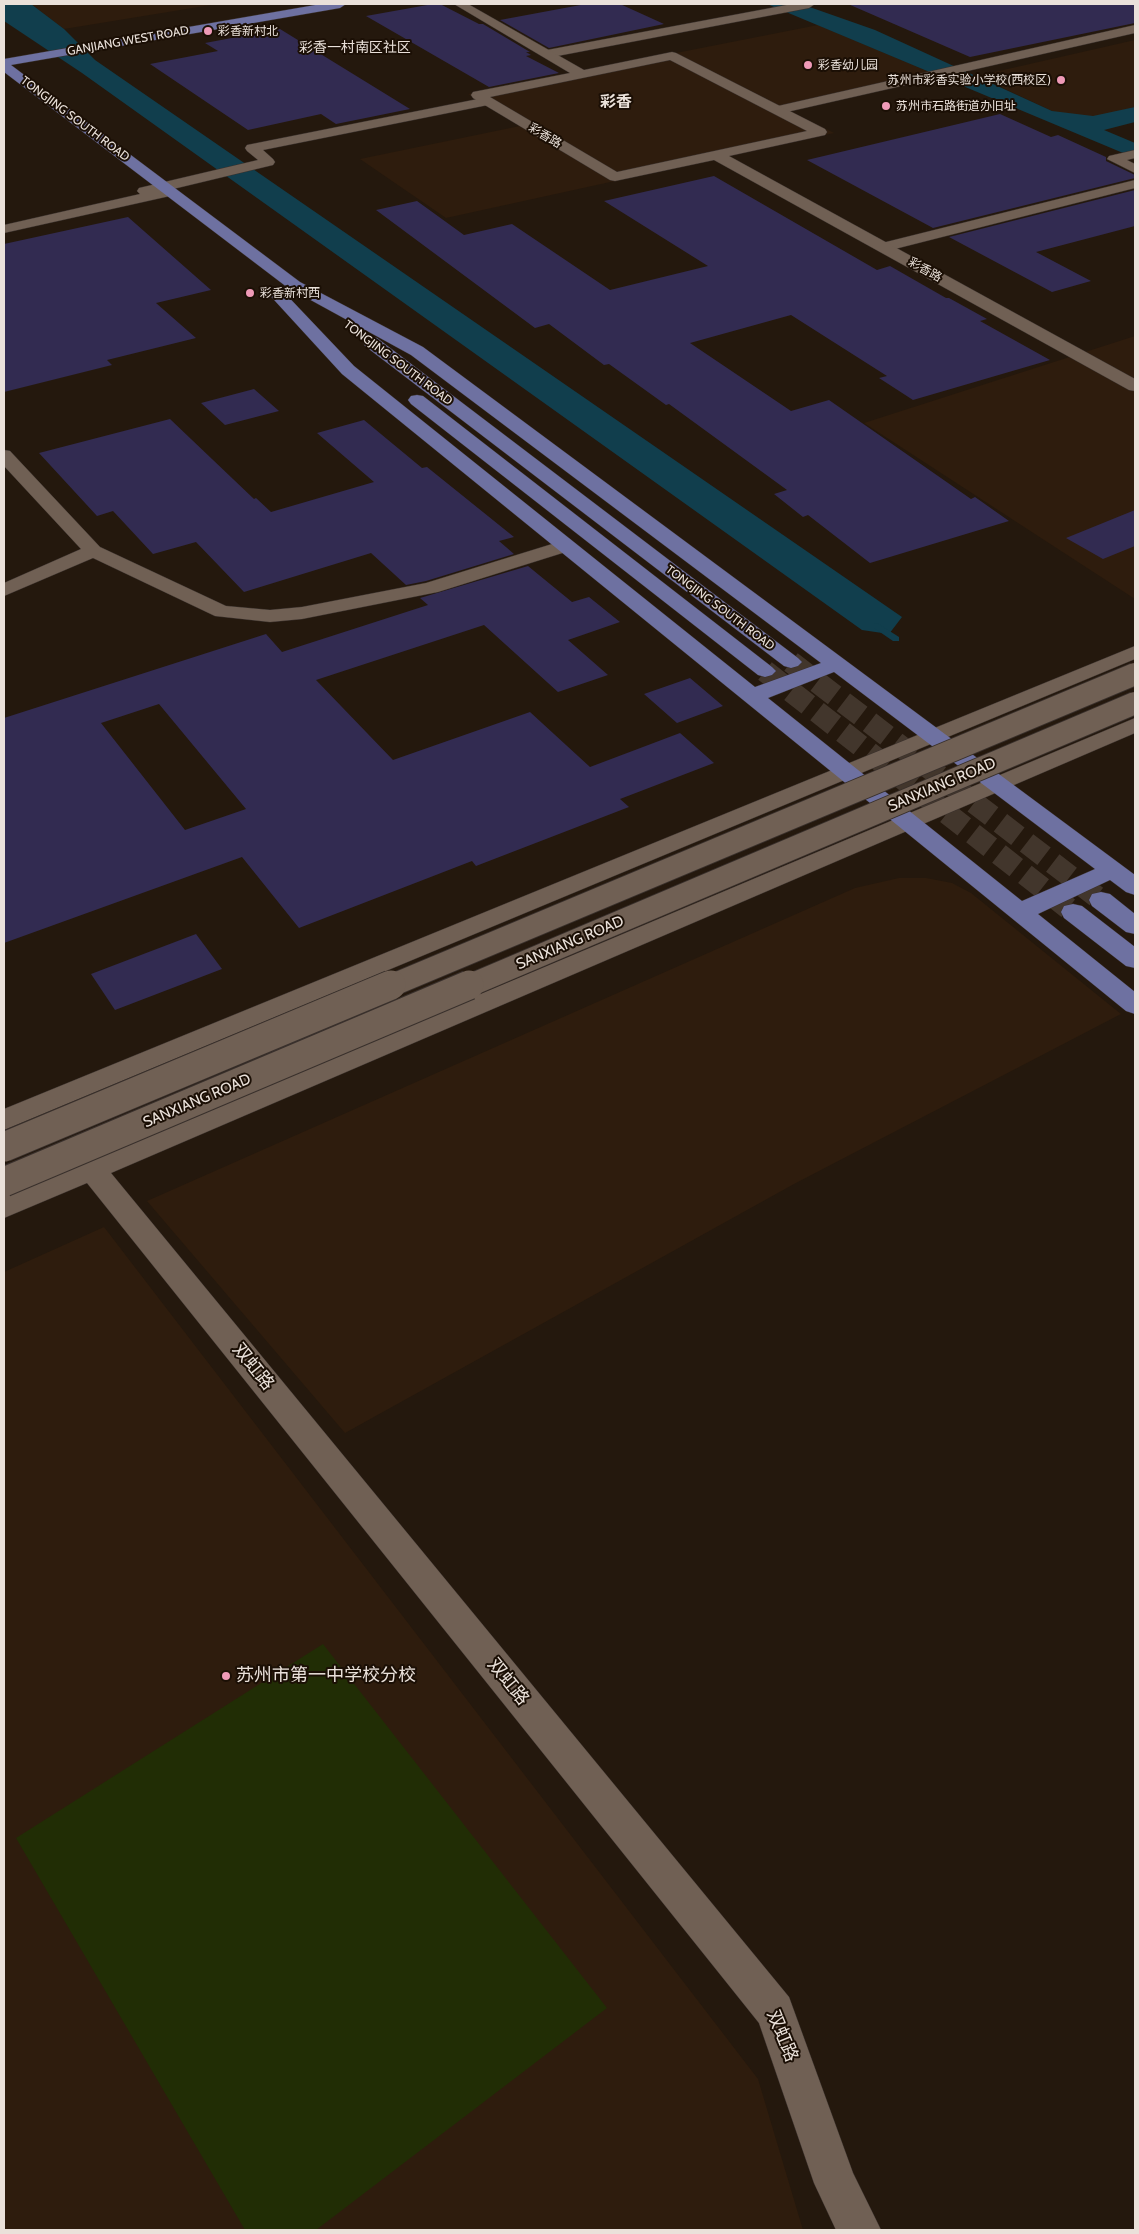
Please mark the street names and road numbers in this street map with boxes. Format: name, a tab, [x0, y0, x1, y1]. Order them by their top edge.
street label: GANJIANG WEST ROAD	[66, 23, 190, 59]
street label: TONGJING SOUTH ROAD	[18, 73, 132, 165]
street label: 彩香路	[526, 121, 564, 151]
street label: 彩香路	[906, 255, 944, 285]
street label: TONGJING SOUTH ROAD	[341, 317, 455, 409]
street label: TONGJING SOUTH ROAD	[663, 562, 777, 654]
street label: SANXIANG ROAD	[886, 754, 998, 816]
street label: SANXIANG ROAD	[514, 912, 626, 974]
street label: SANXIANG ROAD	[141, 1070, 253, 1132]
street label: 双虹路	[228, 1339, 278, 1395]
street label: 双虹路	[483, 1654, 533, 1710]
street label: 双虹路	[762, 2007, 802, 2065]

